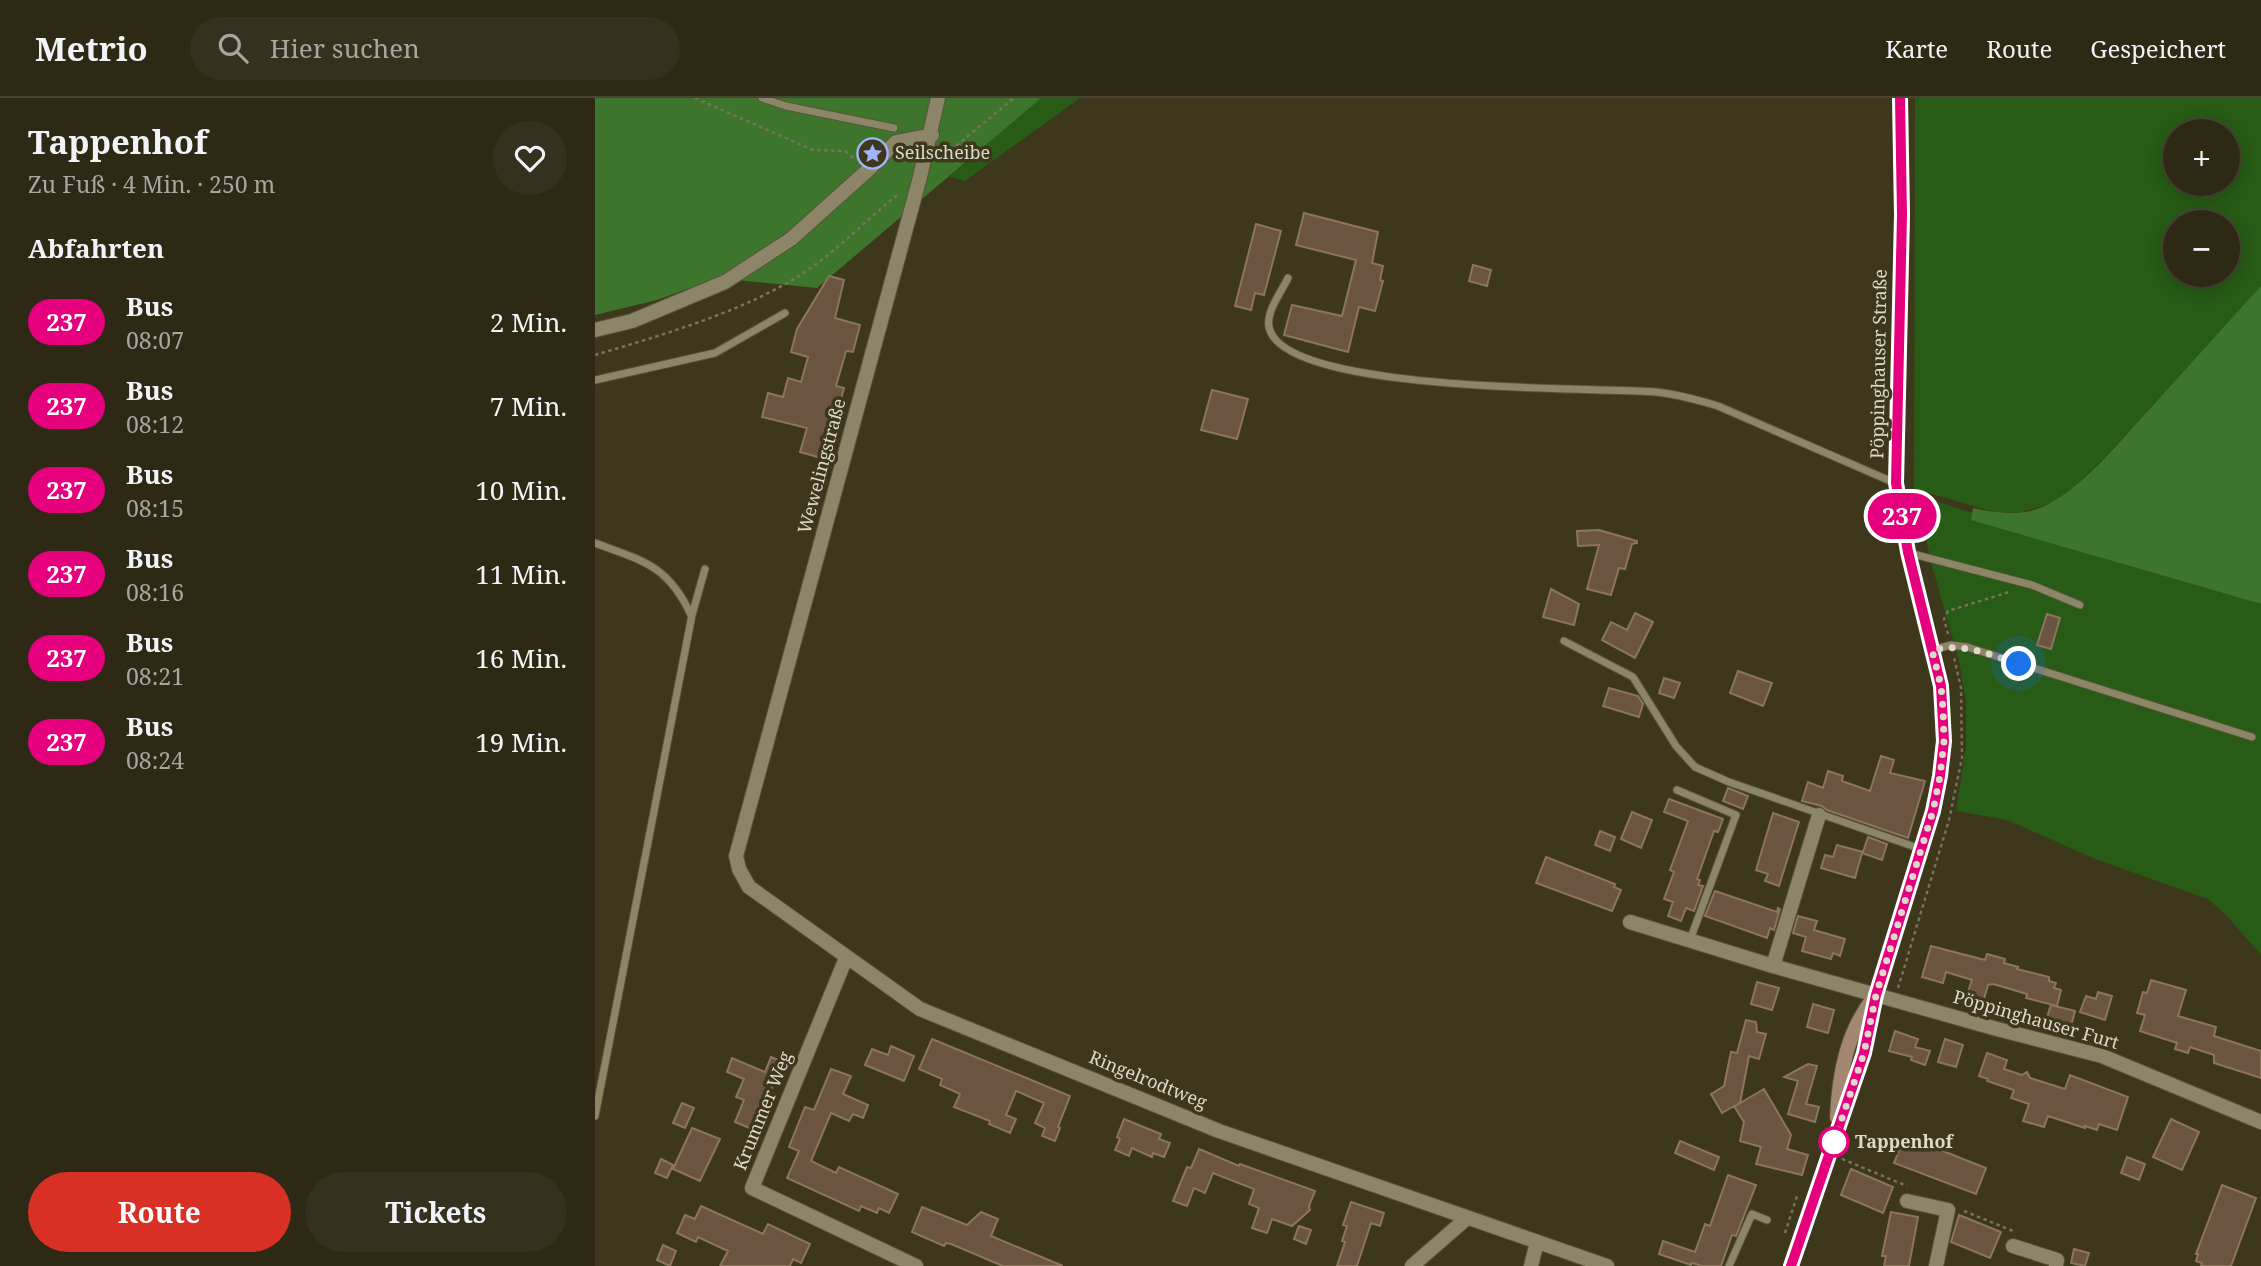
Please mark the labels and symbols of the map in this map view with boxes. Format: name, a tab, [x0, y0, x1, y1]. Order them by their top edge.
place icon: Seilscheibe	[855, 136, 889, 170]
place label: Seilscheibe	[895, 140, 990, 164]
street label: Pöppinghauser Straße	[1864, 269, 1892, 459]
street label: Wewelingstraße	[791, 395, 851, 536]
line badge: 237	[1862, 493, 1942, 539]
your location	[2001, 646, 2036, 681]
street label: Pöppinghauser Furt	[1951, 984, 2122, 1054]
street label: Ringelrodtweg	[1086, 1045, 1211, 1114]
street label: Krummer Weg	[727, 1047, 797, 1174]
marker: Tappenhof	[1819, 1127, 1849, 1157]
place label: Tappenhof	[1855, 1129, 1955, 1153]

